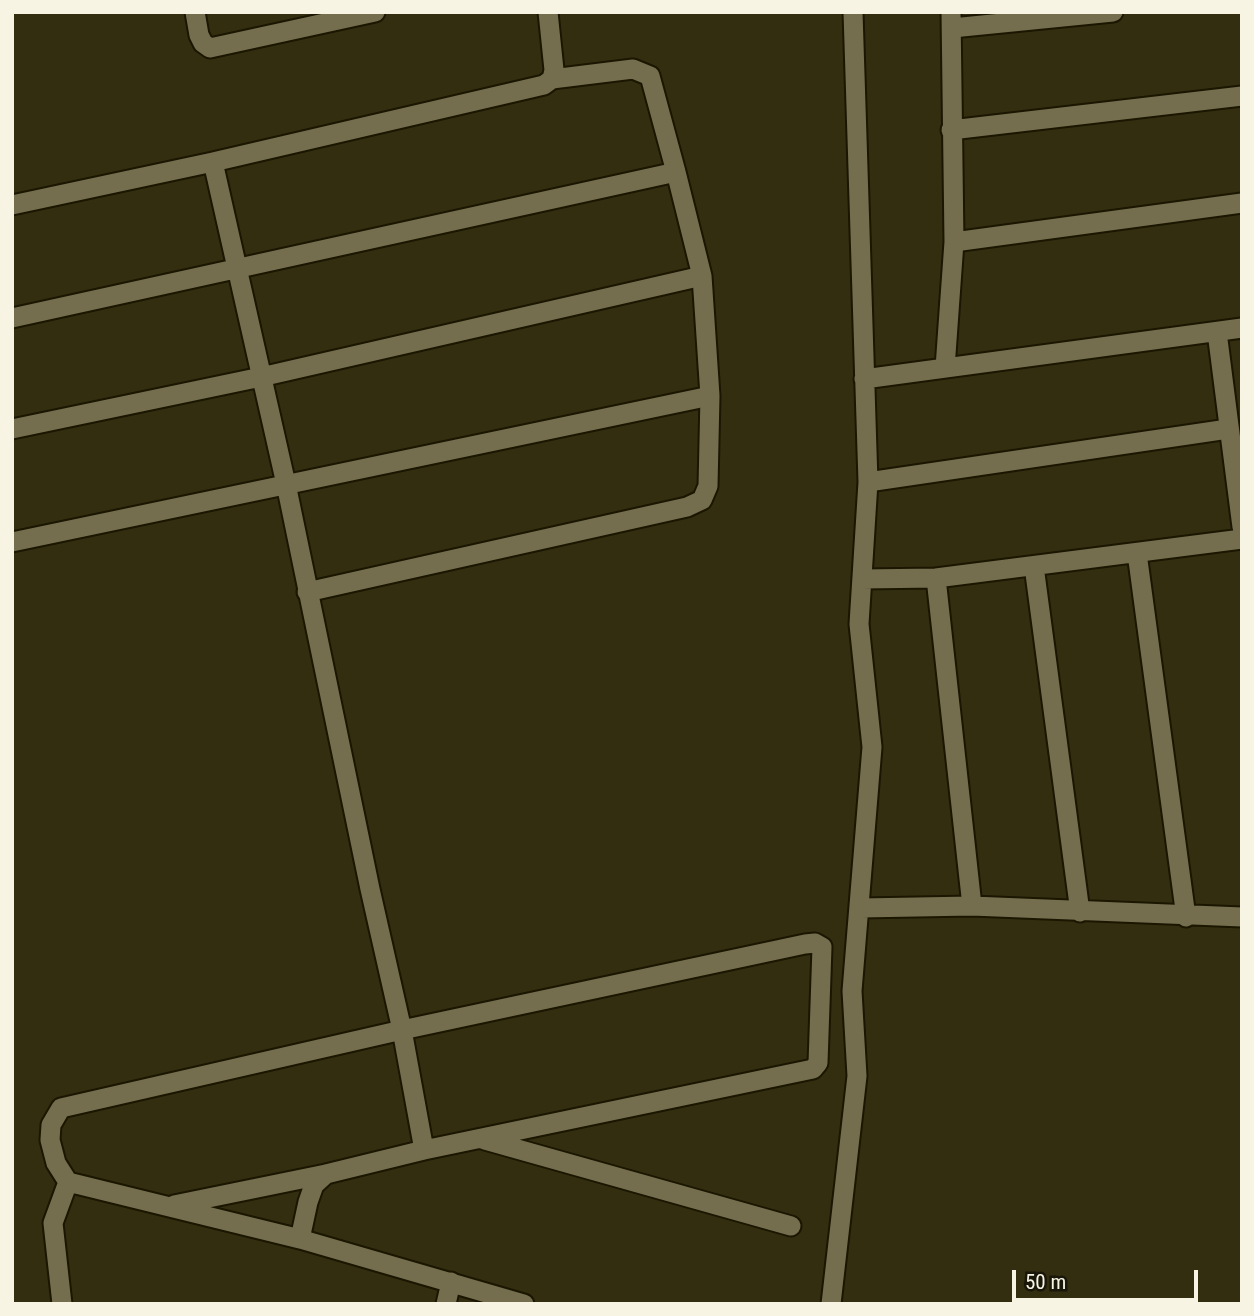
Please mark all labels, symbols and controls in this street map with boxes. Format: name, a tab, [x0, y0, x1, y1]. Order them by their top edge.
scale bar	[1016, 1256, 1202, 1300]
text: 50 m	[1025, 1270, 1066, 1294]

